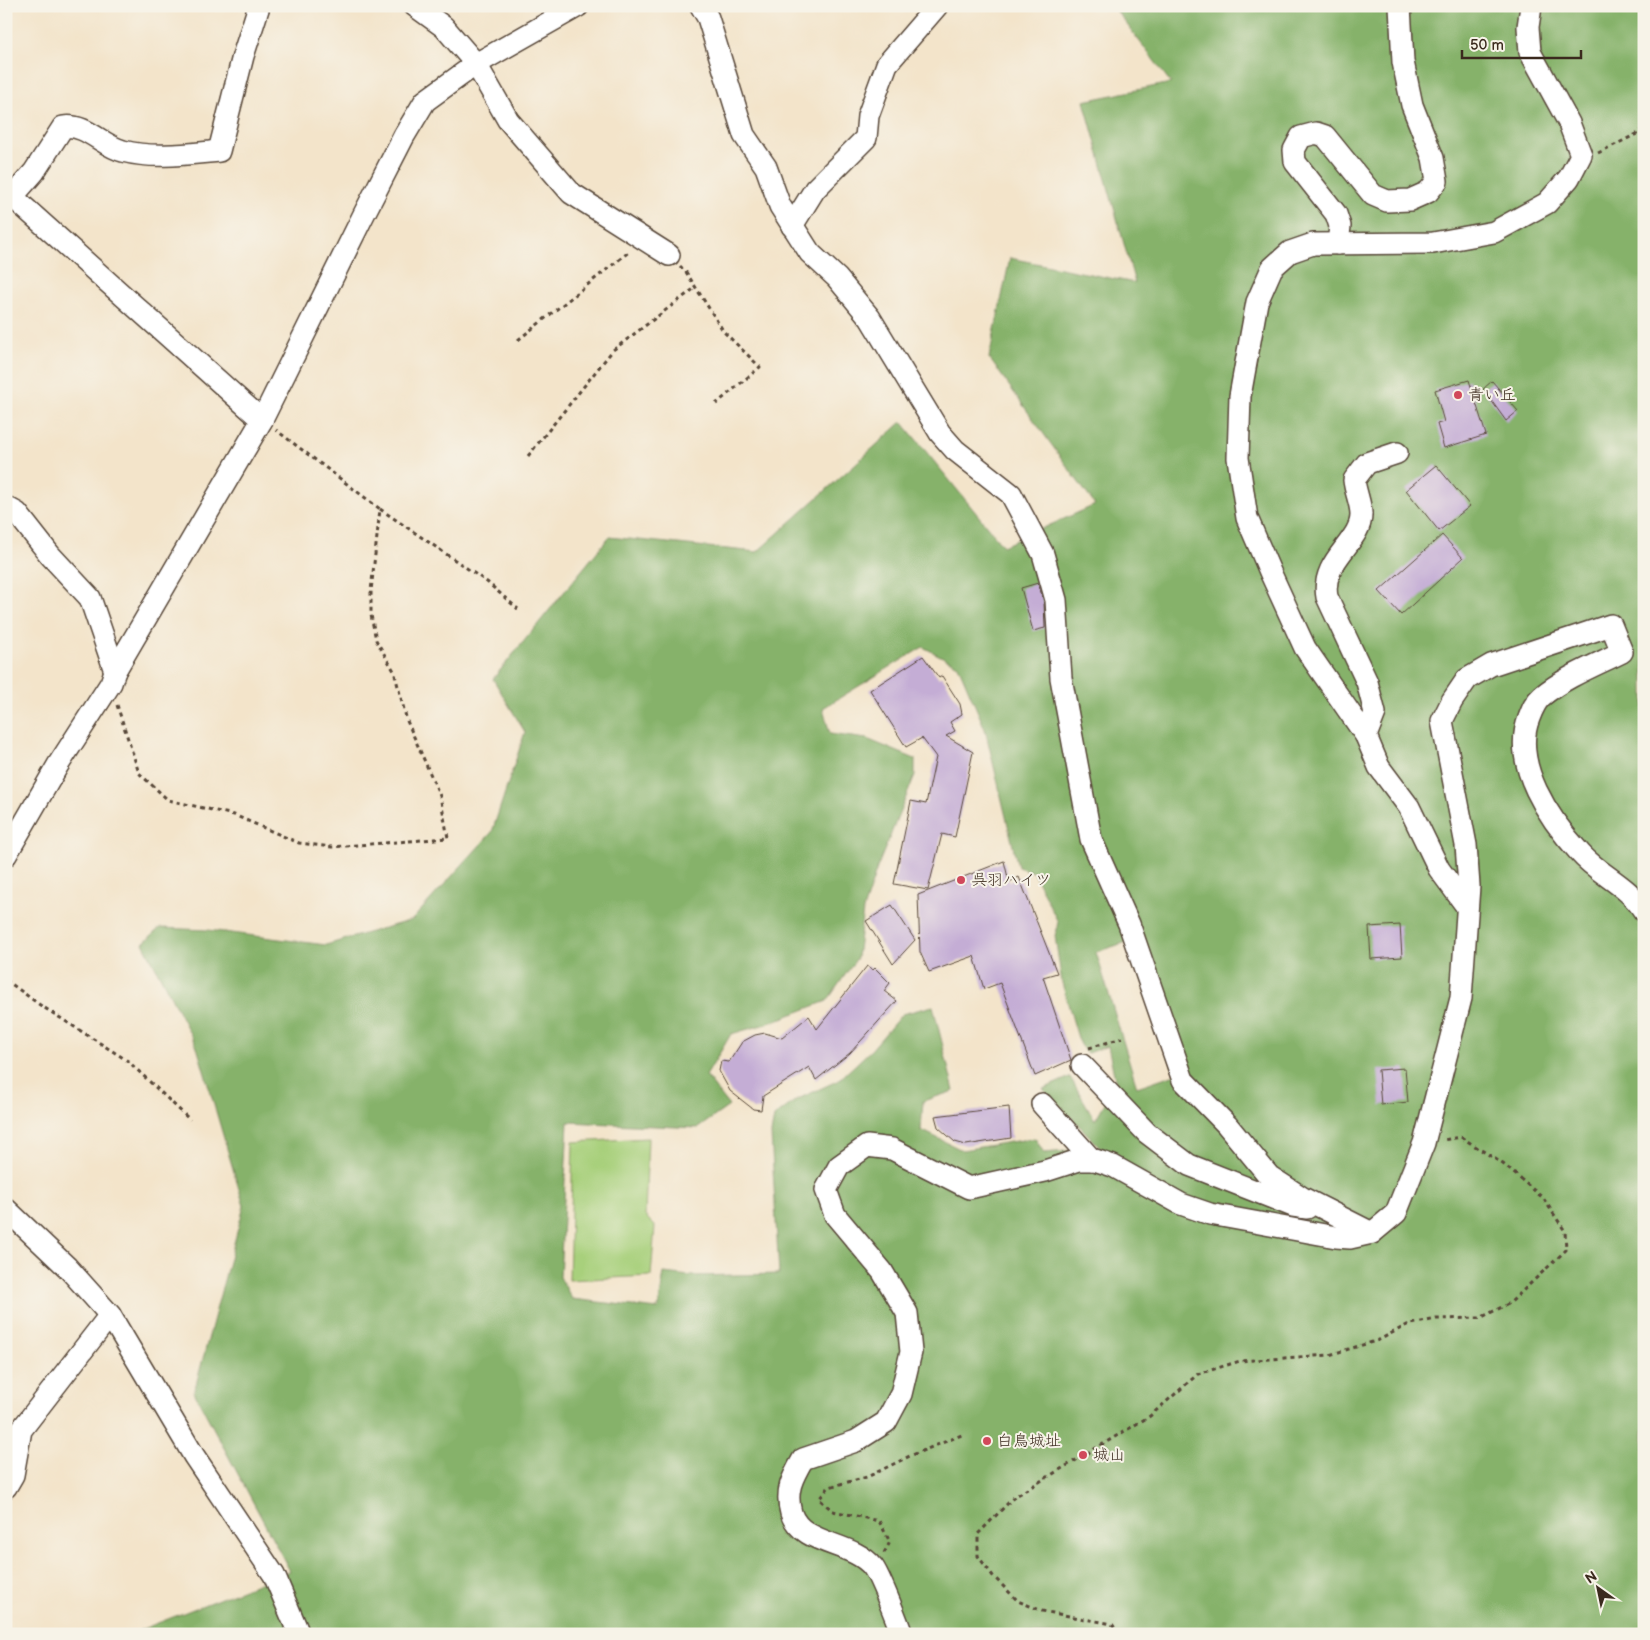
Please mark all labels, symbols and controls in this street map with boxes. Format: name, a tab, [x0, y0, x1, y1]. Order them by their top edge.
scale bar	[1462, 28, 1581, 60]
text: 50 m	[1470, 36, 1504, 55]
place label: 青い丘	[1468, 386, 1516, 405]
marker: 青い丘	[1452, 389, 1464, 401]
place label: 呉羽ハイツ	[971, 871, 1051, 890]
marker: 呉羽ハイツ	[955, 874, 967, 886]
place label: 白鳥城址	[997, 1432, 1061, 1451]
marker: 白鳥城址	[981, 1435, 993, 1447]
place label: 城山	[1093, 1446, 1125, 1465]
marker: 城山	[1077, 1449, 1089, 1461]
north arrow	[1572, 1562, 1622, 1612]
text: N	[1582, 1568, 1600, 1588]

